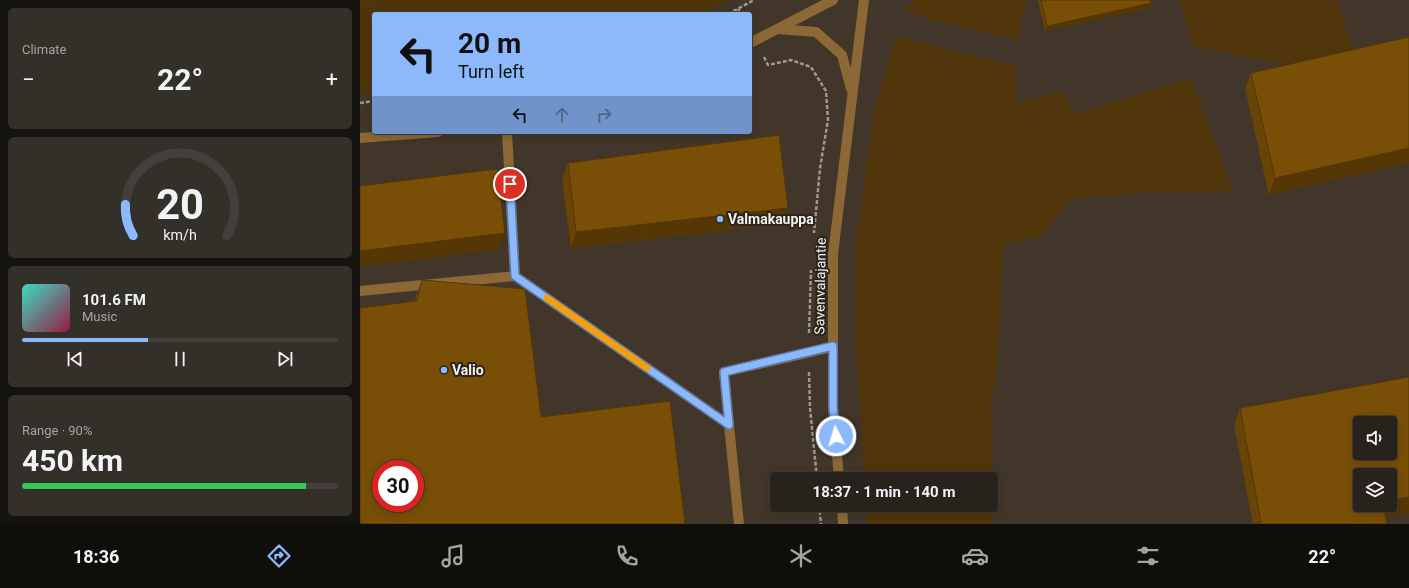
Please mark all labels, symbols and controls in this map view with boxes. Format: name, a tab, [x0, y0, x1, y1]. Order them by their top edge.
text: 20 m	[458, 27, 521, 60]
icon: left	[392, 28, 444, 80]
text: Climate	[22, 42, 66, 57]
text: Turn left	[458, 61, 524, 82]
text: 22°	[157, 62, 203, 97]
text: −	[22, 67, 35, 92]
text: +	[326, 67, 338, 92]
icon: left	[509, 104, 531, 126]
icon: ahead	[551, 104, 573, 126]
icon: right	[593, 104, 615, 126]
pin	[493, 167, 527, 201]
icon: arrive	[499, 173, 521, 195]
text: 20	[156, 179, 204, 228]
place label: Valmakauppa	[728, 211, 814, 227]
marker: Valmakauppa	[715, 214, 725, 224]
text: km/h	[163, 226, 197, 242]
street label: Savenvalajantie	[811, 237, 829, 335]
text: 101.6 FM	[82, 291, 146, 309]
text: Music	[82, 309, 117, 324]
icon: previous	[64, 348, 86, 370]
icon: pause	[169, 348, 191, 370]
icon: next	[274, 348, 296, 370]
place label: Valio	[452, 362, 484, 378]
marker: Valio	[439, 365, 449, 375]
position arrow	[815, 415, 857, 457]
map controls	[1353, 416, 1397, 512]
button: sound	[1353, 416, 1397, 460]
text: Range · 90%	[22, 423, 92, 438]
text: 450 km	[22, 443, 123, 478]
speed limit sign: 30	[372, 460, 424, 512]
button: layers	[1353, 468, 1397, 512]
text: 18:37 · 1 min · 140 m	[813, 483, 955, 501]
icon: directions	[265, 542, 293, 570]
icon: music	[439, 542, 467, 570]
icon: phone	[613, 542, 641, 570]
icon: climate	[787, 542, 815, 570]
icon: car	[961, 542, 989, 570]
icon: filters	[1134, 542, 1162, 570]
text: 18:36	[73, 546, 119, 567]
text: 22°	[1308, 546, 1336, 567]

